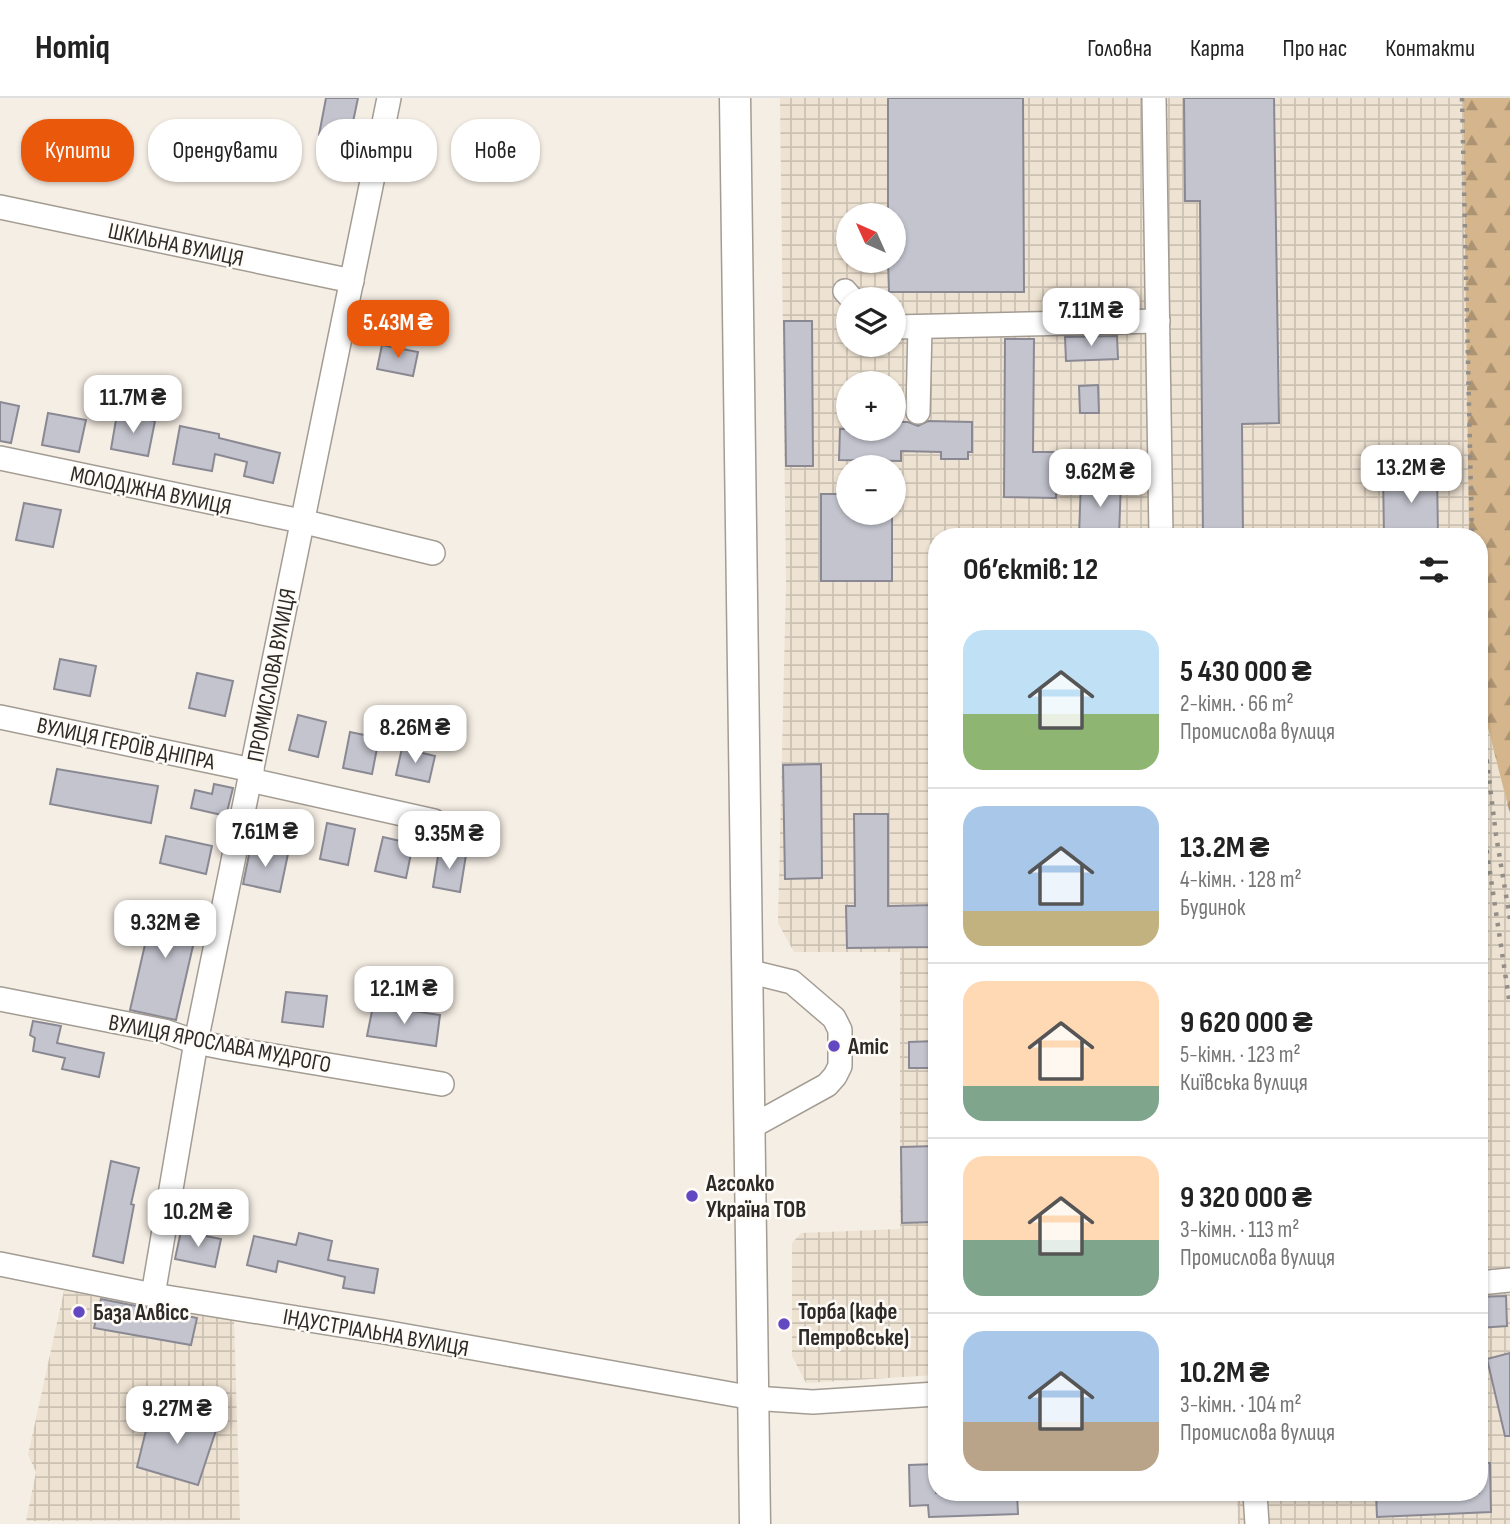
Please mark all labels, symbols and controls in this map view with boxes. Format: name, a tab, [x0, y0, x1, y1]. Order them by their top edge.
text: Homiq	[35, 28, 110, 68]
text: Головна	[1087, 34, 1152, 63]
text: Карта	[1190, 34, 1244, 63]
text: Про нас	[1282, 34, 1347, 63]
text: Контакти	[1385, 34, 1475, 63]
chip: Купити	[21, 119, 134, 182]
chip: Орендувати	[148, 119, 302, 182]
chip: Фільтри	[316, 119, 437, 182]
chip: Нове	[451, 119, 540, 182]
north arrow	[836, 203, 906, 273]
map controls	[836, 203, 906, 525]
street label: ШКІЛЬНА ВУЛИЦЯ	[105, 217, 246, 273]
button: layers	[836, 287, 906, 357]
pin: 7.11M ₴	[1026, 288, 1156, 348]
text: 7.11M ₴	[1059, 297, 1123, 325]
pin: 5.43M ₴	[333, 300, 463, 360]
text: 5.43M ₴	[363, 309, 433, 337]
button: +	[836, 371, 906, 441]
pin: 11.7M ₴	[68, 376, 198, 435]
text: 11.7M ₴	[100, 384, 166, 412]
pin: 13.2M ₴	[1346, 446, 1476, 505]
pin: 9.62M ₴	[1035, 450, 1165, 509]
text: 13.2M ₴	[1377, 454, 1445, 482]
button: −	[836, 455, 906, 525]
text: 9.62M ₴	[1065, 458, 1135, 486]
street label: МОЛОДІЖНА ВУЛИЦЯ	[68, 460, 234, 522]
icon: filters	[1415, 551, 1453, 589]
text: Об’єктів: 12	[963, 552, 1098, 588]
street label: ПРОМИСЛОВА ВУЛИЦЯ	[241, 586, 303, 764]
text: 5 430 000 ₴	[1180, 654, 1312, 690]
icon: home	[1019, 658, 1103, 742]
text: 2-кімн. · 66 m²	[1180, 690, 1294, 718]
pin: 8.26M ₴	[350, 706, 480, 765]
street label: ВУЛИЦЯ ГЕРОЇВ ДНІПРА	[34, 711, 218, 777]
text: 8.26M ₴	[380, 714, 450, 742]
text: Промислова вулиця	[1180, 718, 1335, 746]
pin: 7.61M ₴	[200, 810, 330, 869]
pin: 9.35M ₴	[384, 812, 514, 871]
text: 7.61M ₴	[232, 818, 298, 846]
text: 9.35M ₴	[414, 820, 484, 848]
text: 13.2M ₴	[1180, 830, 1269, 866]
icon: home	[1019, 834, 1103, 918]
text: 4-кімн. · 128 m²	[1180, 866, 1302, 894]
text: Будинок	[1180, 894, 1245, 922]
pin: 9.32M ₴	[100, 900, 230, 960]
text: 9.32M ₴	[130, 909, 200, 937]
pin: 12.1M ₴	[339, 967, 469, 1026]
text: 12.1M ₴	[370, 975, 438, 1003]
text: 9 620 000 ₴	[1180, 1005, 1313, 1041]
street label: ВУЛИЦЯ ЯРОСЛАВА МУДРОГО	[106, 1009, 333, 1079]
icon: home	[1019, 1009, 1103, 1093]
place label: Amic	[847, 1033, 889, 1061]
marker: Amic	[826, 1038, 842, 1054]
text: 5-кімн. · 123 m²	[1180, 1041, 1301, 1069]
text: Київська вулиця	[1180, 1069, 1308, 1097]
place label: Агсолко Україна ТОВ	[705, 1170, 806, 1224]
text: 9 320 000 ₴	[1180, 1180, 1312, 1216]
icon: home	[1019, 1184, 1103, 1268]
marker: Агсолко Україна ТОВ	[684, 1188, 700, 1204]
pin: 10.2M ₴	[133, 1190, 263, 1249]
text: 10.2M ₴	[164, 1198, 232, 1226]
text: 3-кімн. · 113 m²	[1180, 1216, 1299, 1244]
text: Промислова вулиця	[1180, 1244, 1335, 1272]
place label: Торба (кафе Петровське)	[798, 1298, 909, 1352]
place label: База Алвісс	[93, 1299, 189, 1327]
street label: ІНДУСТРІАЛЬНА ВУЛИЦЯ	[281, 1303, 471, 1363]
marker: База Алвісс	[71, 1304, 87, 1320]
marker: Торба (кафе Петровське)	[776, 1316, 792, 1332]
text: 10.2M ₴	[1180, 1355, 1270, 1391]
icon: home	[1019, 1359, 1103, 1443]
pin: 9.27M ₴	[112, 1386, 242, 1446]
text: 3-кімн. · 104 m²	[1180, 1391, 1302, 1419]
text: 9.27M ₴	[142, 1395, 212, 1423]
text: Промислова вулиця	[1180, 1419, 1335, 1447]

